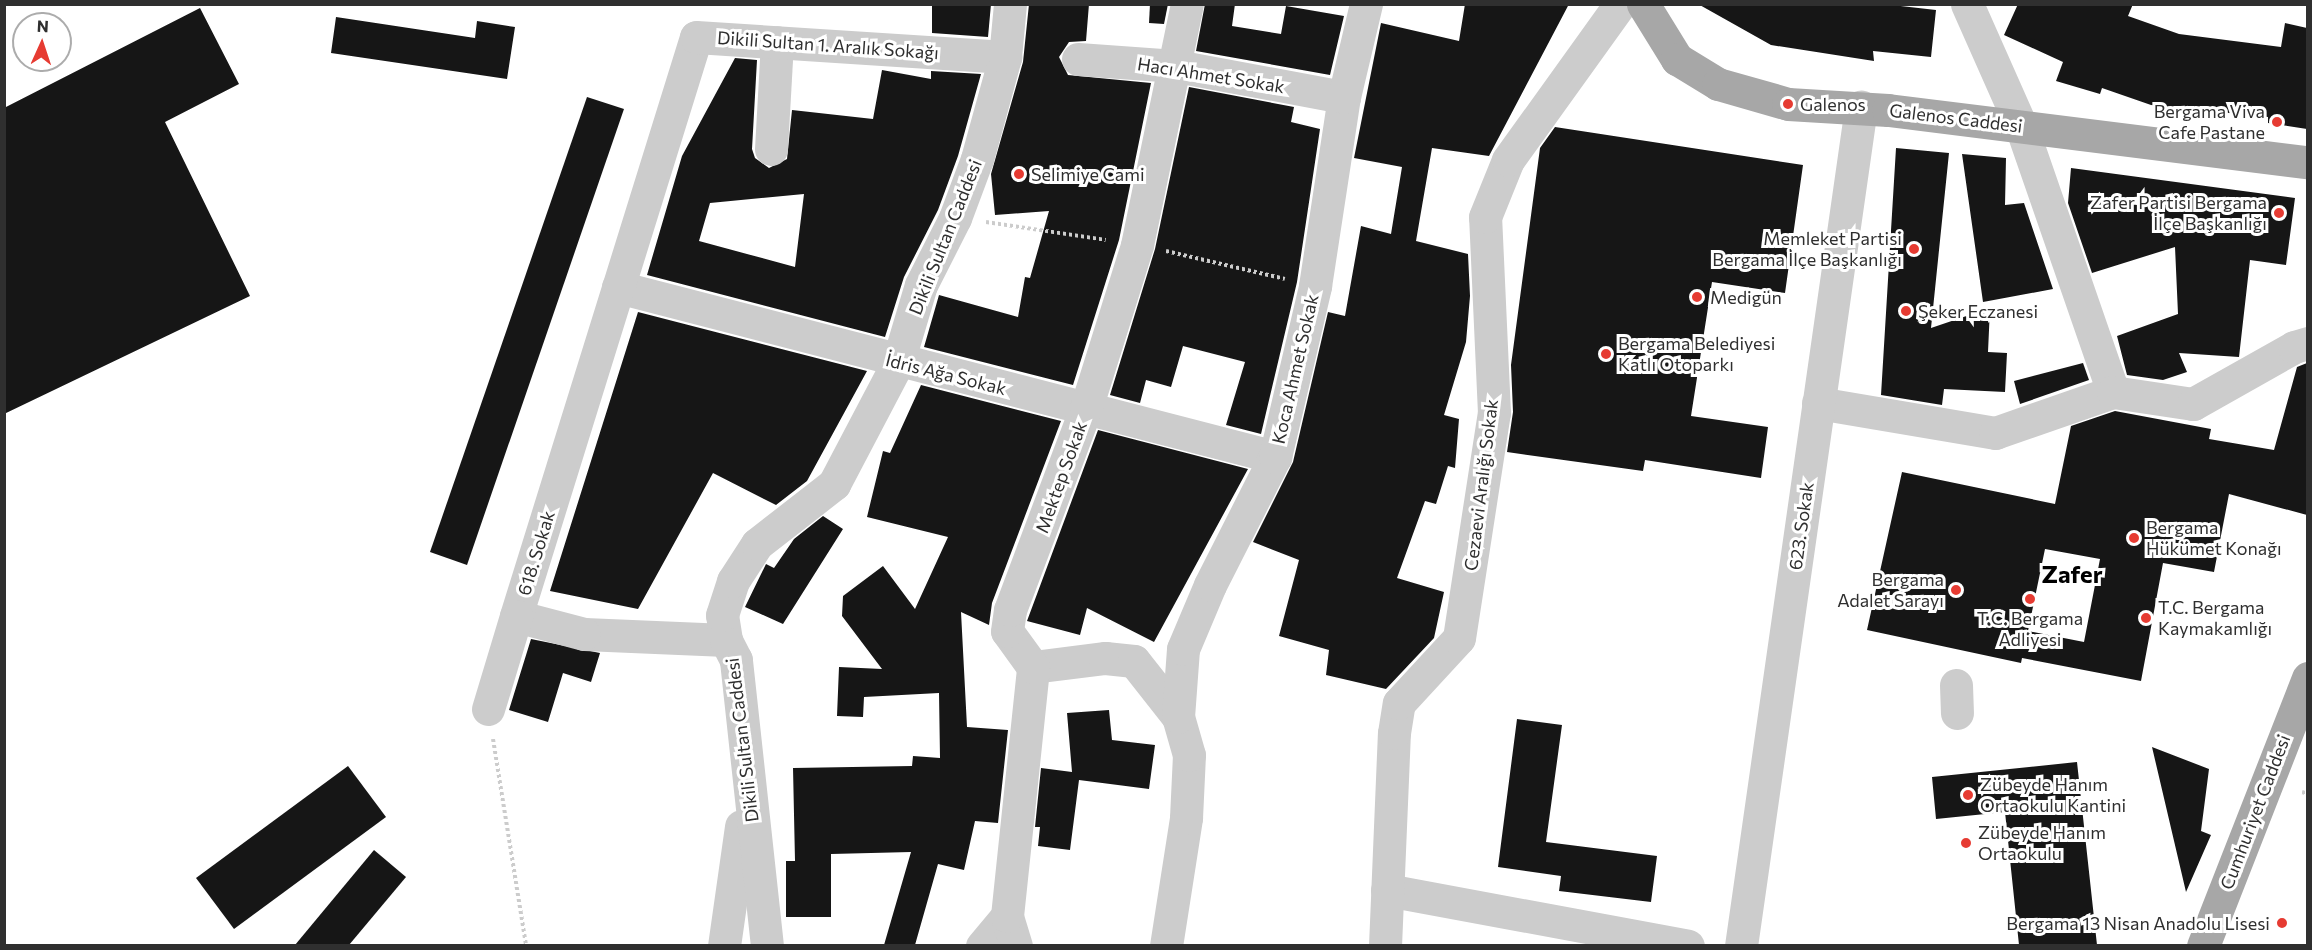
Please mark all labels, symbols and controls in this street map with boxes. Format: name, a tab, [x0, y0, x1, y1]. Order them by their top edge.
north arrow	[12, 12, 72, 72]
text: N	[36, 16, 49, 35]
street label: Dikili Sultan 1. Aralık Sokağı	[716, 26, 940, 64]
street label: Hacı Ahmet Sokak	[1136, 53, 1286, 97]
place label: Galenos	[1800, 93, 1866, 115]
marker: Galenos	[1781, 97, 1795, 111]
street label: Galenos Caddesi	[1888, 99, 2024, 137]
place label: Bergama Viva Cafe Pastane	[2154, 101, 2265, 144]
marker: Bergama Viva Cafe Pastane	[2270, 115, 2284, 129]
street label: Dikili Sultan Caddesi	[904, 156, 986, 318]
place label: Selimiye Cami	[1031, 163, 1145, 185]
marker: Selimiye Cami	[1012, 167, 1026, 181]
place label: Zafer Partisi Bergama İlçe Başkanlığı	[2090, 192, 2267, 234]
marker: Zafer Partisi Bergama İlçe Başkanlığı	[2272, 206, 2286, 220]
place label: Memleket Partisi Bergama İlçe Başkanlığı	[1712, 228, 1902, 270]
marker: Memleket Partisi Bergama İlçe Başkanlığı	[1907, 242, 1921, 256]
place label: Medigün	[1710, 286, 1782, 308]
marker: Medigün	[1688, 288, 1706, 306]
street label: Koca Ahmet Sokak	[1267, 292, 1323, 446]
place label: Şeker Eczanesi	[1918, 300, 2038, 322]
marker: Şeker Eczanesi	[1899, 304, 1913, 318]
place label: Bergama Belediyesi Katlı Otoparkı	[1618, 333, 1775, 376]
marker: Bergama Belediyesi Katlı Otoparkı	[1599, 347, 1613, 361]
street label: İdris Ağa Sokak	[883, 349, 1009, 399]
street label: Cezaevi Aralığı Sokak	[1460, 398, 1502, 572]
street label: Mektep Sokak	[1031, 418, 1091, 536]
street label: 623. Sokak	[1784, 481, 1818, 571]
street label: 618. Sokak	[513, 508, 559, 598]
place label: Bergama Hükümet Konağı	[2146, 517, 2282, 560]
marker: Bergama Hükümet Konağı	[2127, 531, 2141, 545]
district label: Zafer	[2041, 560, 2103, 588]
place label: Bergama Adalet Sarayı	[1837, 569, 1944, 612]
marker: Bergama Adalet Sarayı	[1949, 583, 1963, 597]
marker: T.C. Bergama Adliyesi	[2023, 592, 2037, 606]
place label: T.C. Bergama Kaymakamlığı	[2158, 597, 2272, 640]
place label: T.C. Bergama Adliyesi	[1977, 608, 2083, 650]
marker: T.C. Bergama Kaymakamlığı	[2139, 611, 2153, 625]
street label: Dikili Sultan Caddesi	[721, 657, 763, 823]
street label: Cumhuriyet Caddesi	[2215, 731, 2295, 893]
place label: Zübeyde Hanım Ortaokulu Kantini	[1980, 774, 2126, 816]
marker: Zübeyde Hanım Ortaokulu Kantini	[1961, 788, 1975, 802]
place label: Zübeyde Hanım Ortaokulu	[1978, 822, 2106, 864]
marker: Zübeyde Hanım Ortaokulu	[1959, 836, 1973, 850]
place label: Bergama 13 Nisan Anadolu Lisesi	[2006, 912, 2270, 934]
marker: Bergama 13 Nisan Anadolu Lisesi	[2275, 916, 2289, 930]

